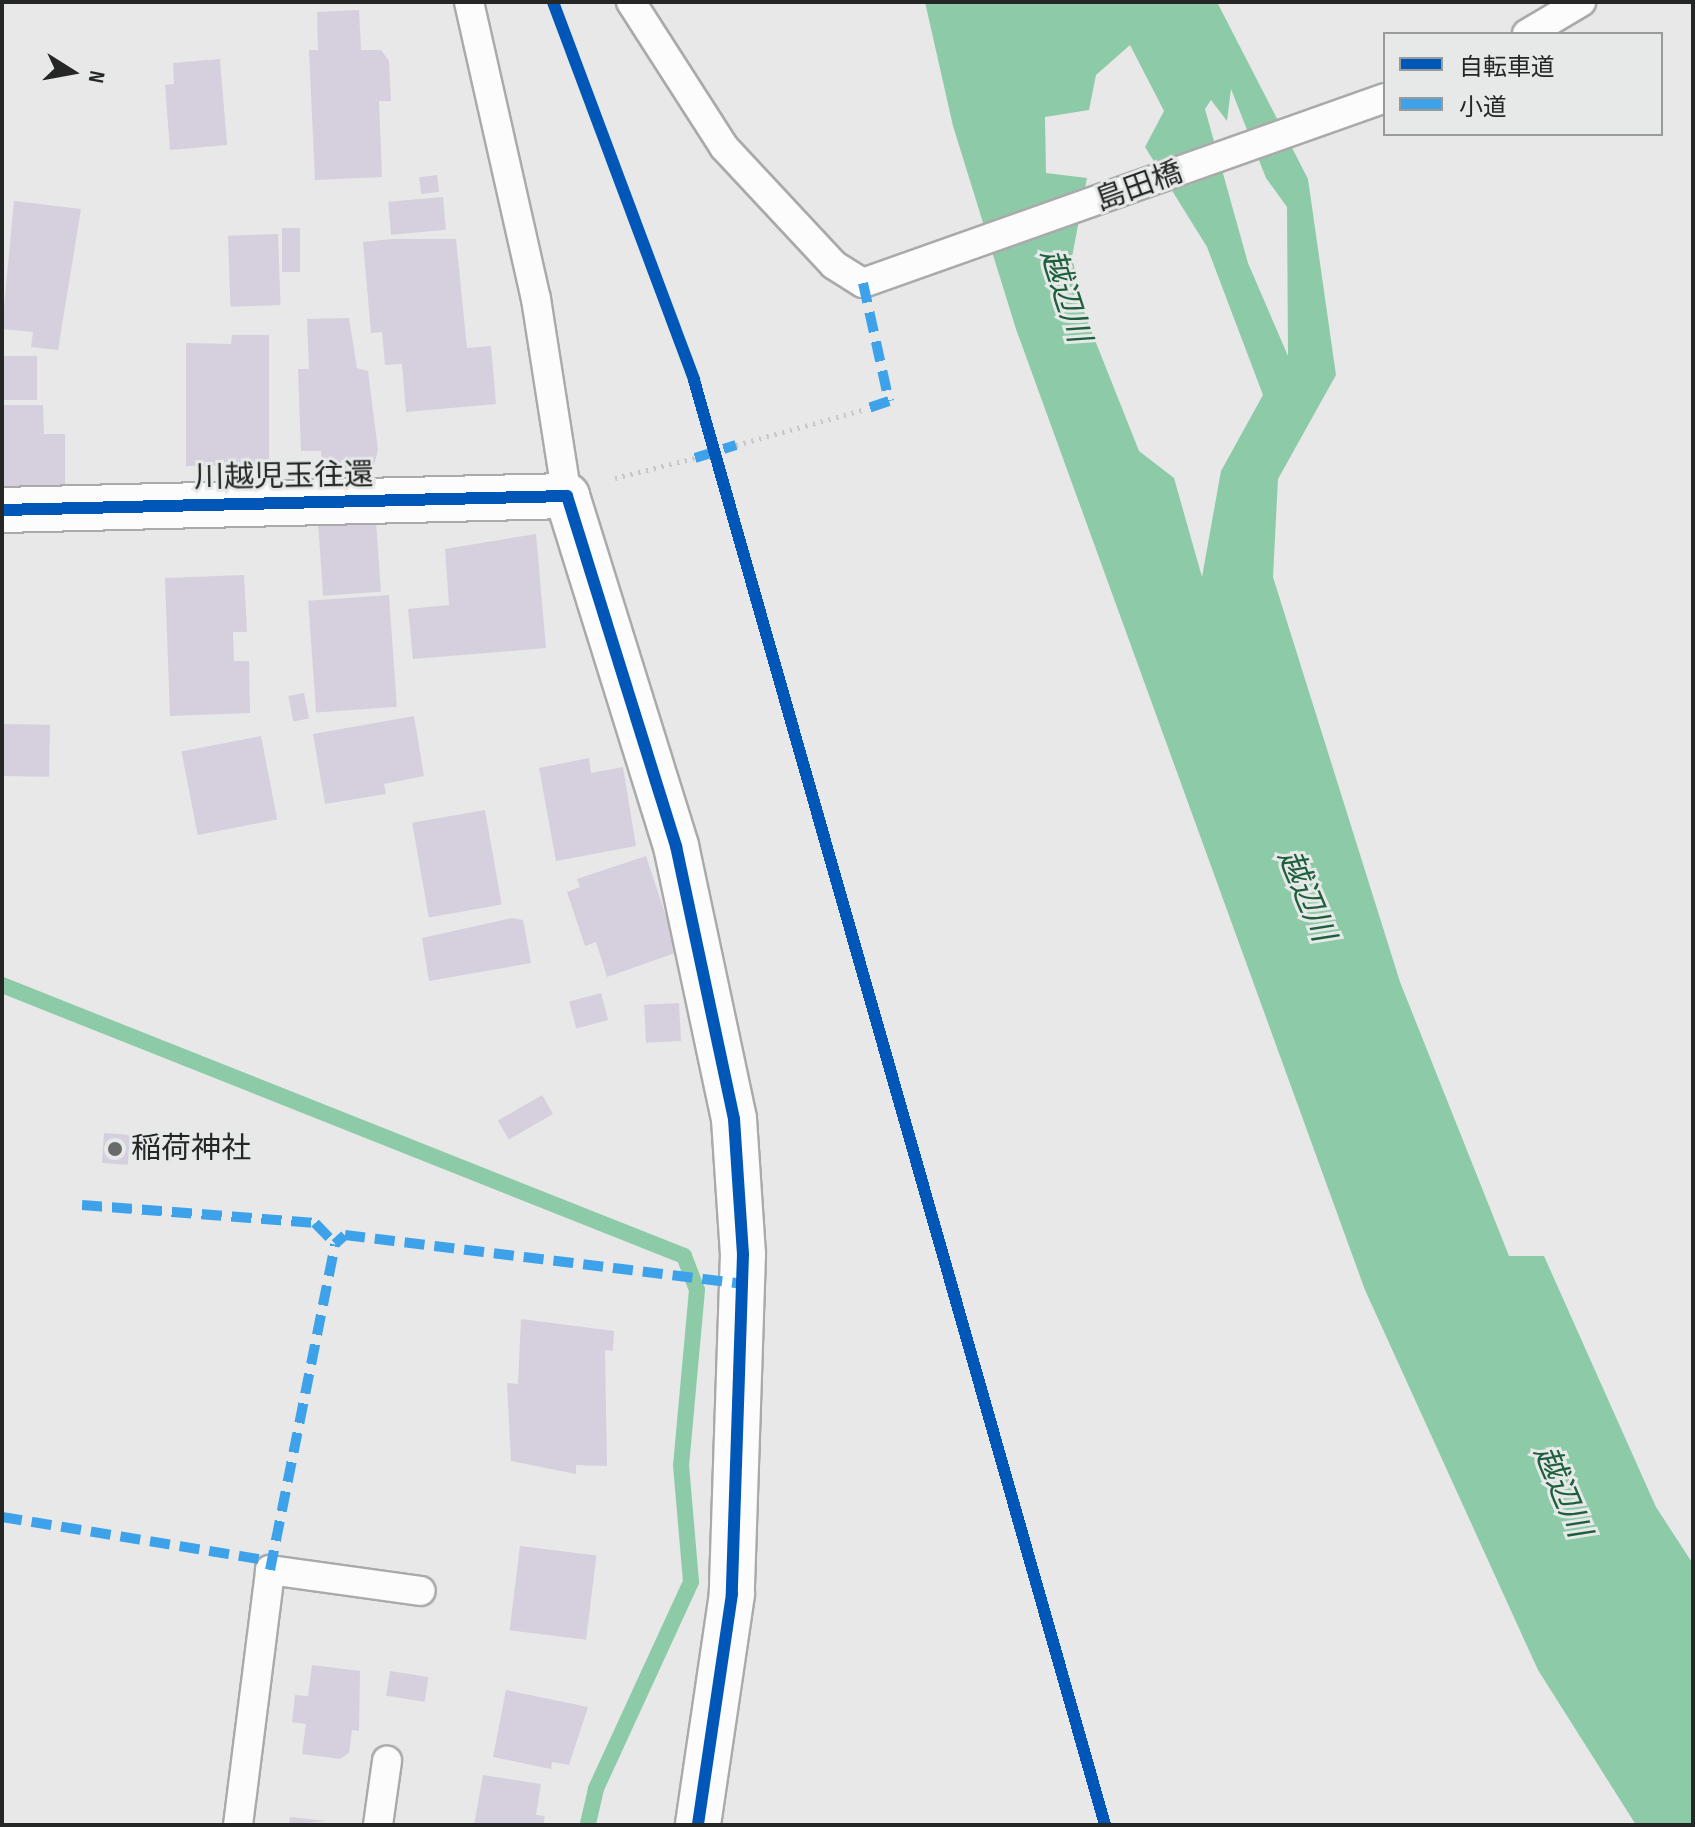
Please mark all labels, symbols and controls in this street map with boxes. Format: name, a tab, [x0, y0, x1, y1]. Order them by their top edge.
north arrow	[32, 32, 112, 112]
legend	[1383, 32, 1663, 136]
text: 自転車道	[1459, 53, 1555, 82]
text: N	[82, 68, 110, 85]
text: 小道	[1459, 93, 1507, 122]
street label: 島田橋	[1091, 155, 1187, 219]
water label: 越辺川	[1031, 244, 1097, 348]
street label: 川越児玉往還	[194, 457, 374, 497]
water label: 越辺川	[1269, 844, 1341, 948]
place label: 稲荷神社	[131, 1131, 251, 1167]
marker: 稲荷神社	[106, 1140, 124, 1158]
water label: 越辺川	[1525, 1440, 1597, 1544]

